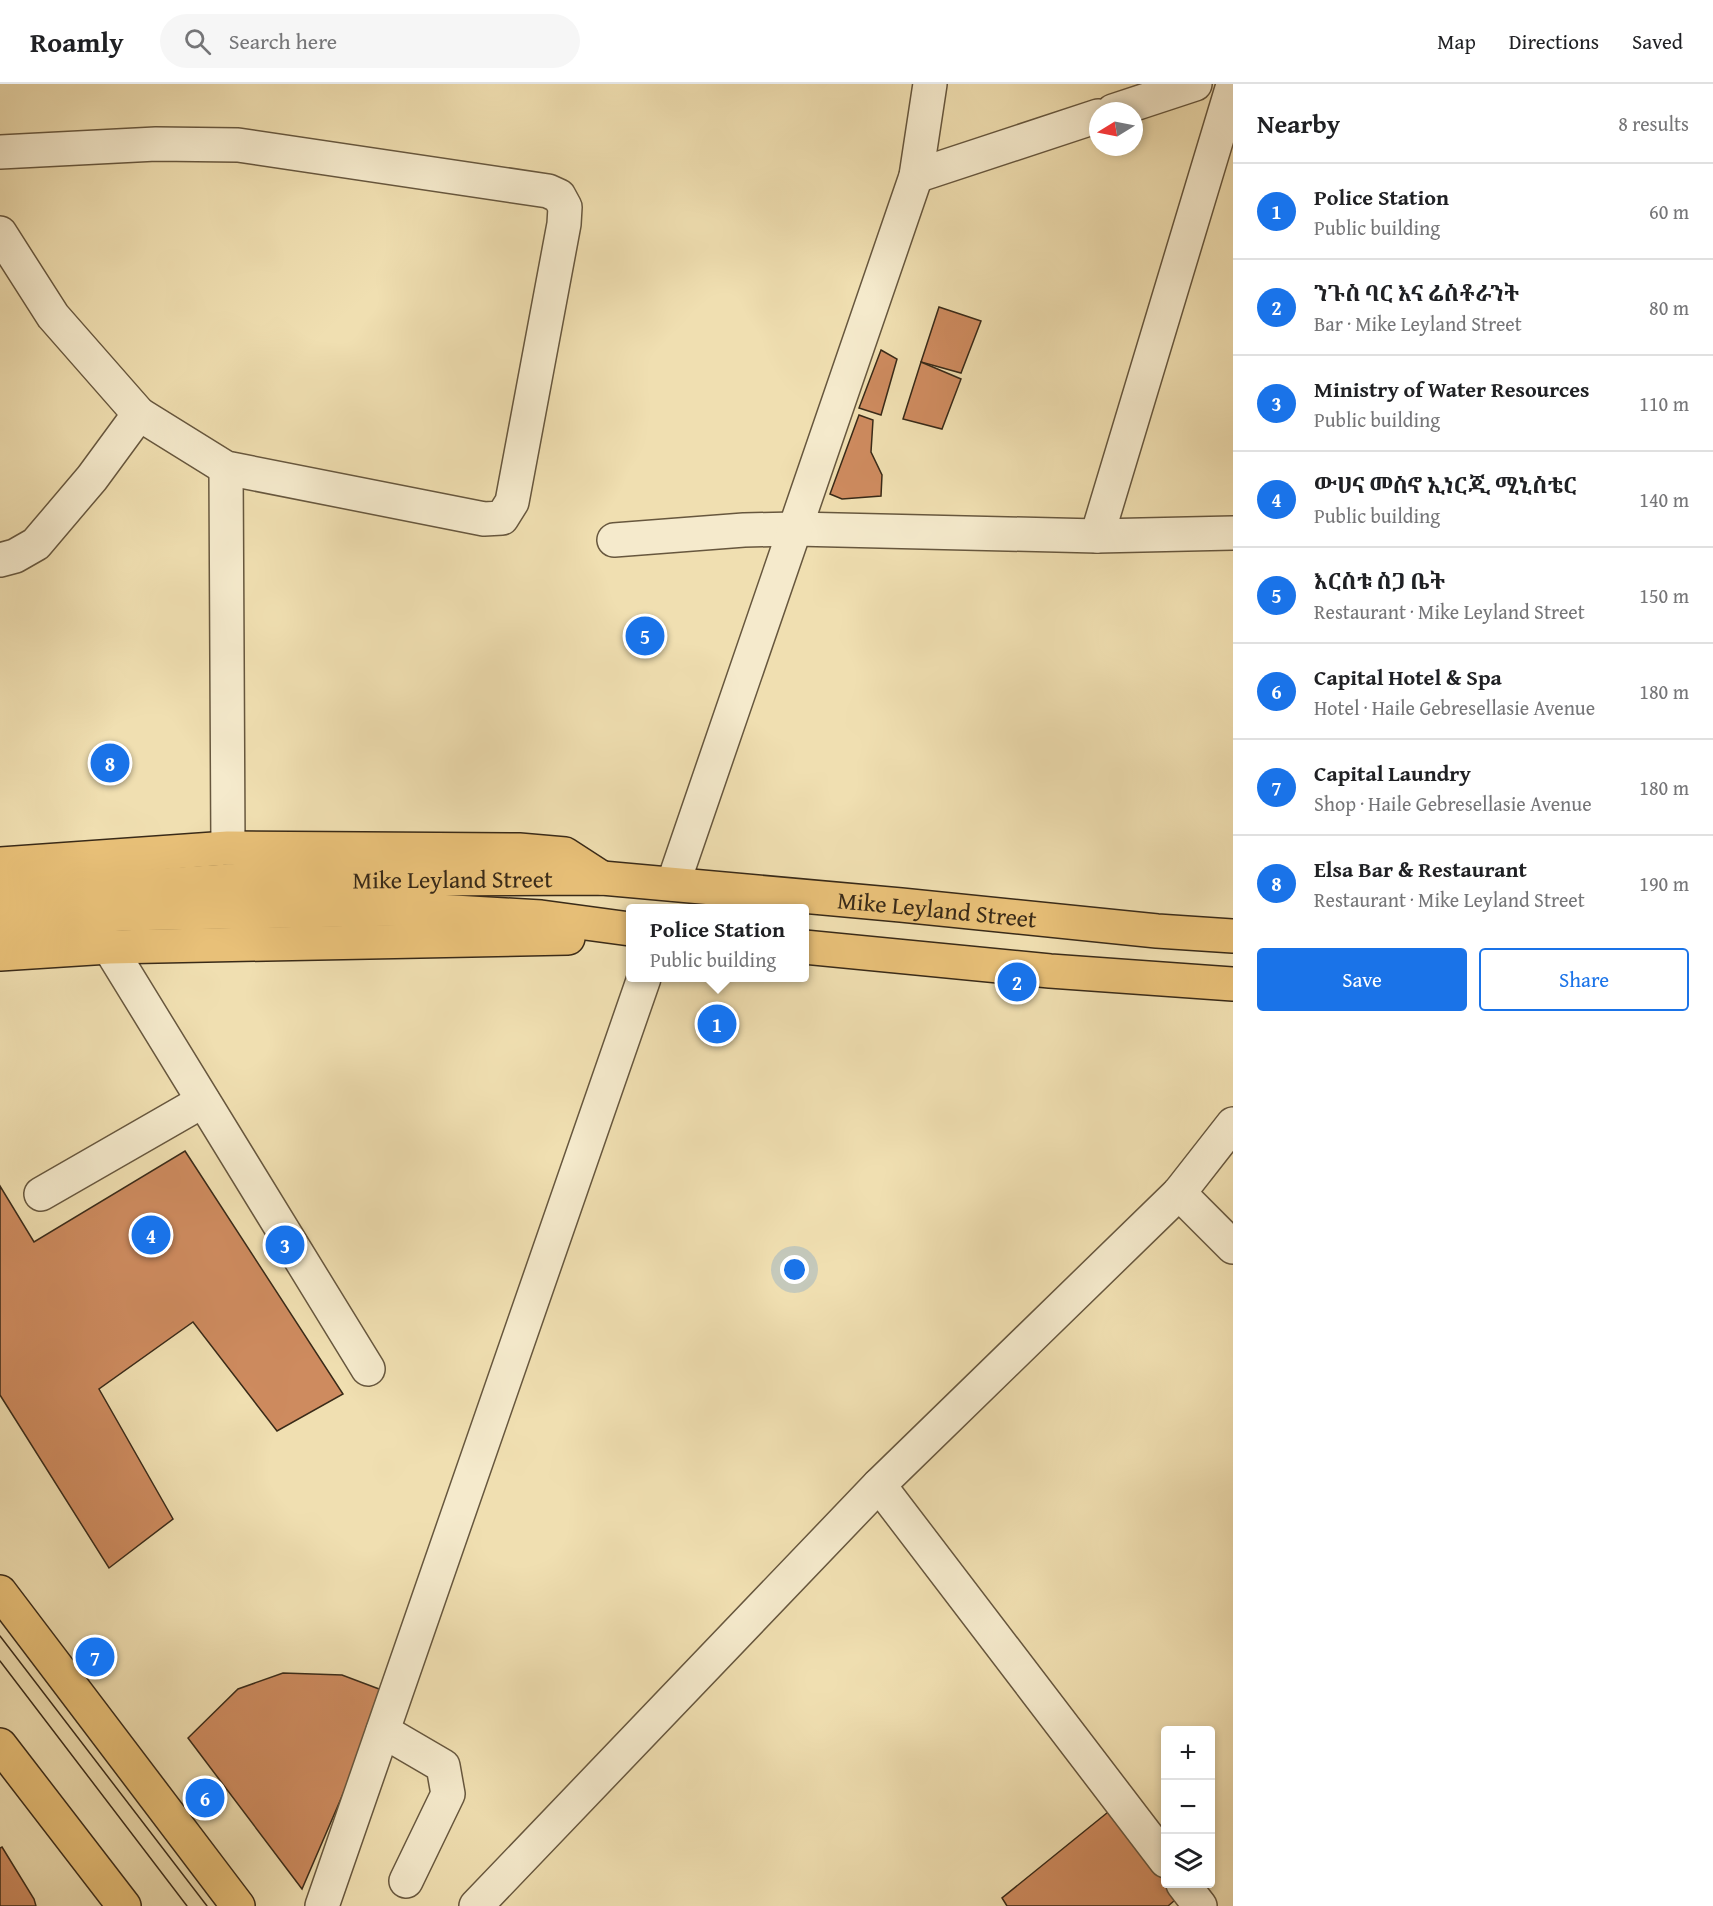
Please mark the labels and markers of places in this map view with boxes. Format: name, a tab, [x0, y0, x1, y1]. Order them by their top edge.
pin: 5	[626, 614, 664, 658]
pin: 8	[90, 740, 130, 786]
pin: 2	[998, 960, 1036, 1004]
pin: 1	[698, 1002, 736, 1046]
pin: 4	[132, 1212, 170, 1258]
pin: 3	[266, 1222, 304, 1268]
pin: 7	[76, 1634, 115, 1680]
pin: 6	[186, 1776, 224, 1820]

